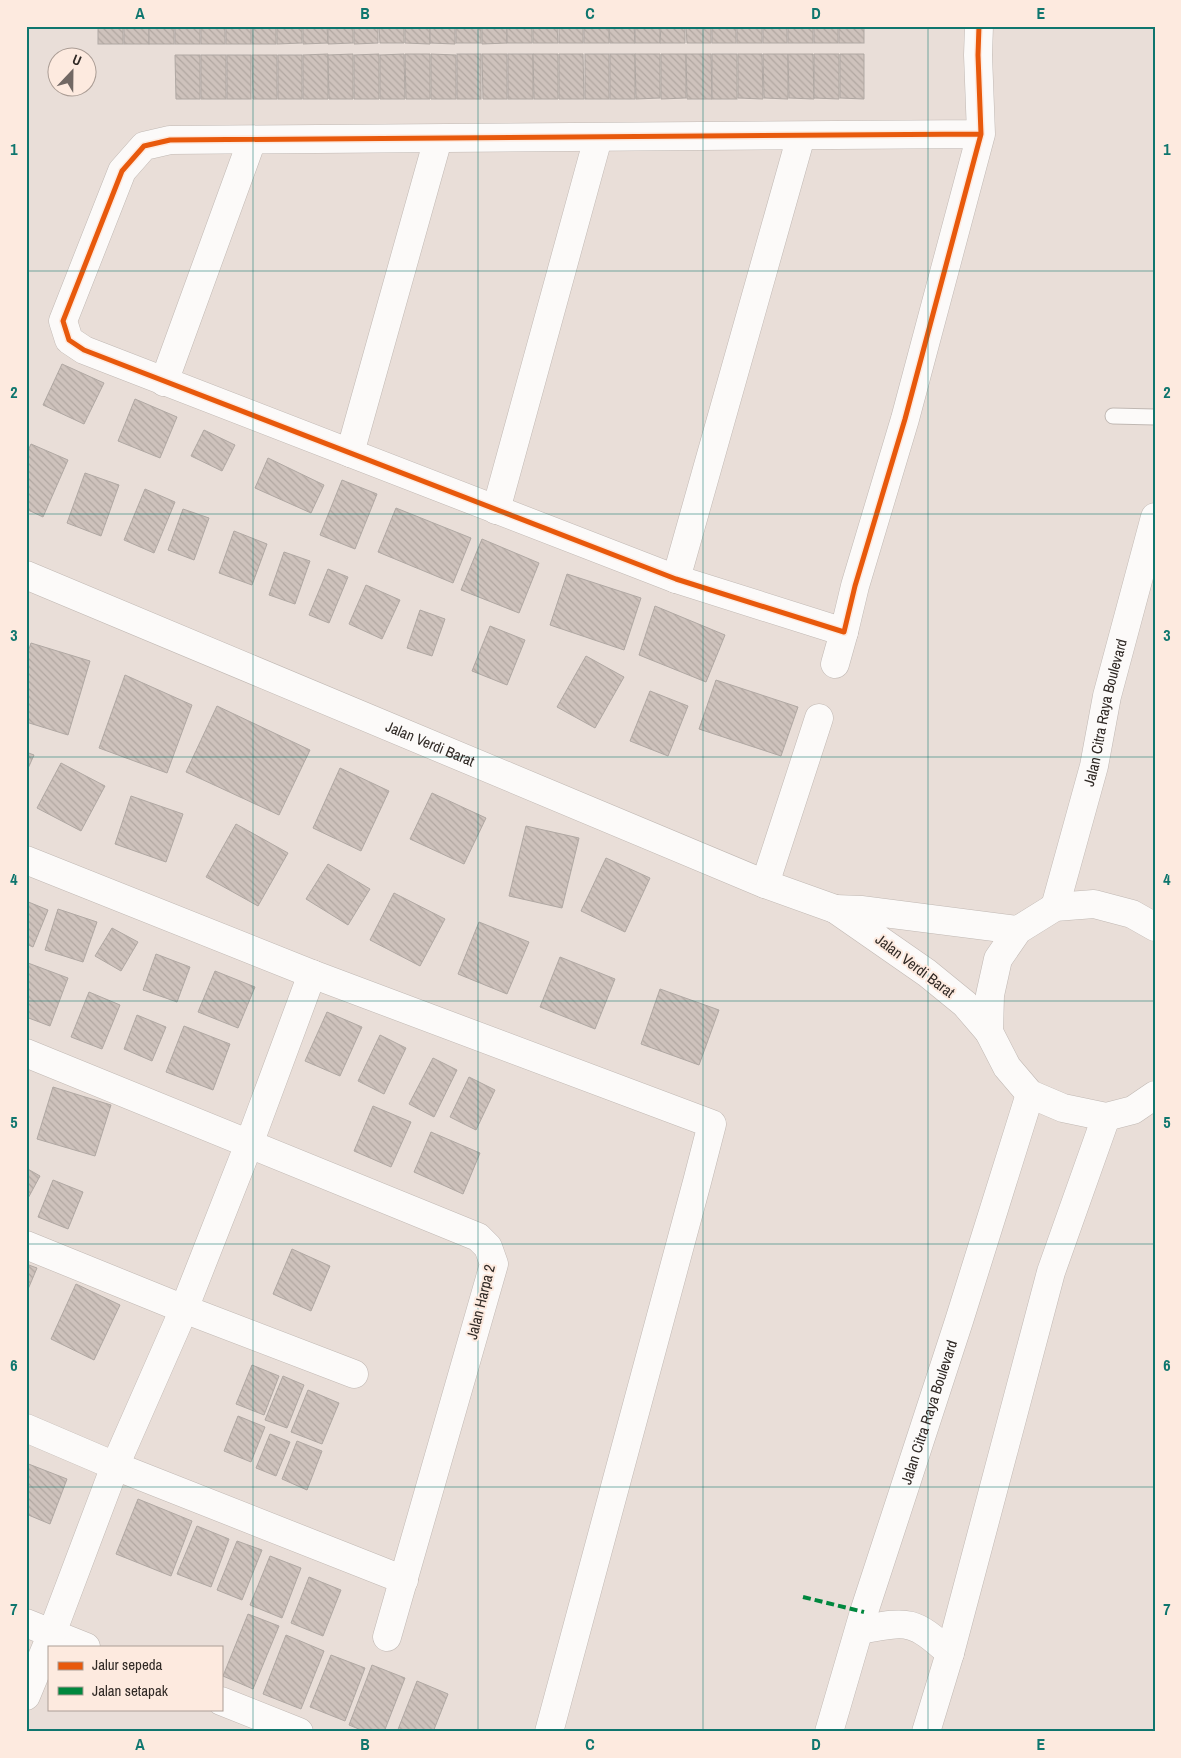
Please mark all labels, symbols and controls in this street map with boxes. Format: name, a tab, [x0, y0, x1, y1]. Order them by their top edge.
text: A	[135, 2, 145, 24]
text: B	[360, 2, 370, 24]
text: C	[585, 2, 595, 24]
text: D	[811, 2, 821, 24]
text: E	[1037, 2, 1046, 24]
north arrow	[48, 48, 98, 98]
text: U	[70, 50, 84, 70]
text: 1	[10, 138, 18, 160]
text: 1	[1163, 138, 1171, 160]
text: 2	[10, 381, 18, 403]
text: 2	[1163, 381, 1171, 403]
text: 3	[10, 624, 18, 646]
text: 3	[1163, 624, 1171, 646]
street label: Jalan Citra Raya Boulevard	[1078, 636, 1132, 788]
street label: Jalan Verdi Barat	[383, 716, 478, 772]
text: 4	[10, 868, 18, 890]
text: 4	[1163, 868, 1171, 890]
street label: Jalan Verdi Barat	[871, 929, 960, 1003]
text: 5	[10, 1111, 18, 1133]
text: 5	[1163, 1111, 1171, 1133]
street label: Jalan Harpa 2	[461, 1262, 500, 1342]
street label: Jalan Citra Raya Boulevard	[895, 1337, 962, 1487]
text: 6	[10, 1354, 18, 1376]
text: 6	[1163, 1354, 1171, 1376]
text: 7	[10, 1598, 18, 1620]
text: 7	[1163, 1598, 1171, 1620]
legend	[48, 1646, 222, 1710]
text: Jalur sepeda	[92, 1654, 163, 1675]
text: Jalan setapak	[92, 1680, 169, 1701]
text: A	[135, 1733, 145, 1755]
text: B	[360, 1733, 370, 1755]
text: C	[585, 1733, 595, 1755]
text: D	[811, 1733, 821, 1755]
text: E	[1037, 1733, 1046, 1755]

